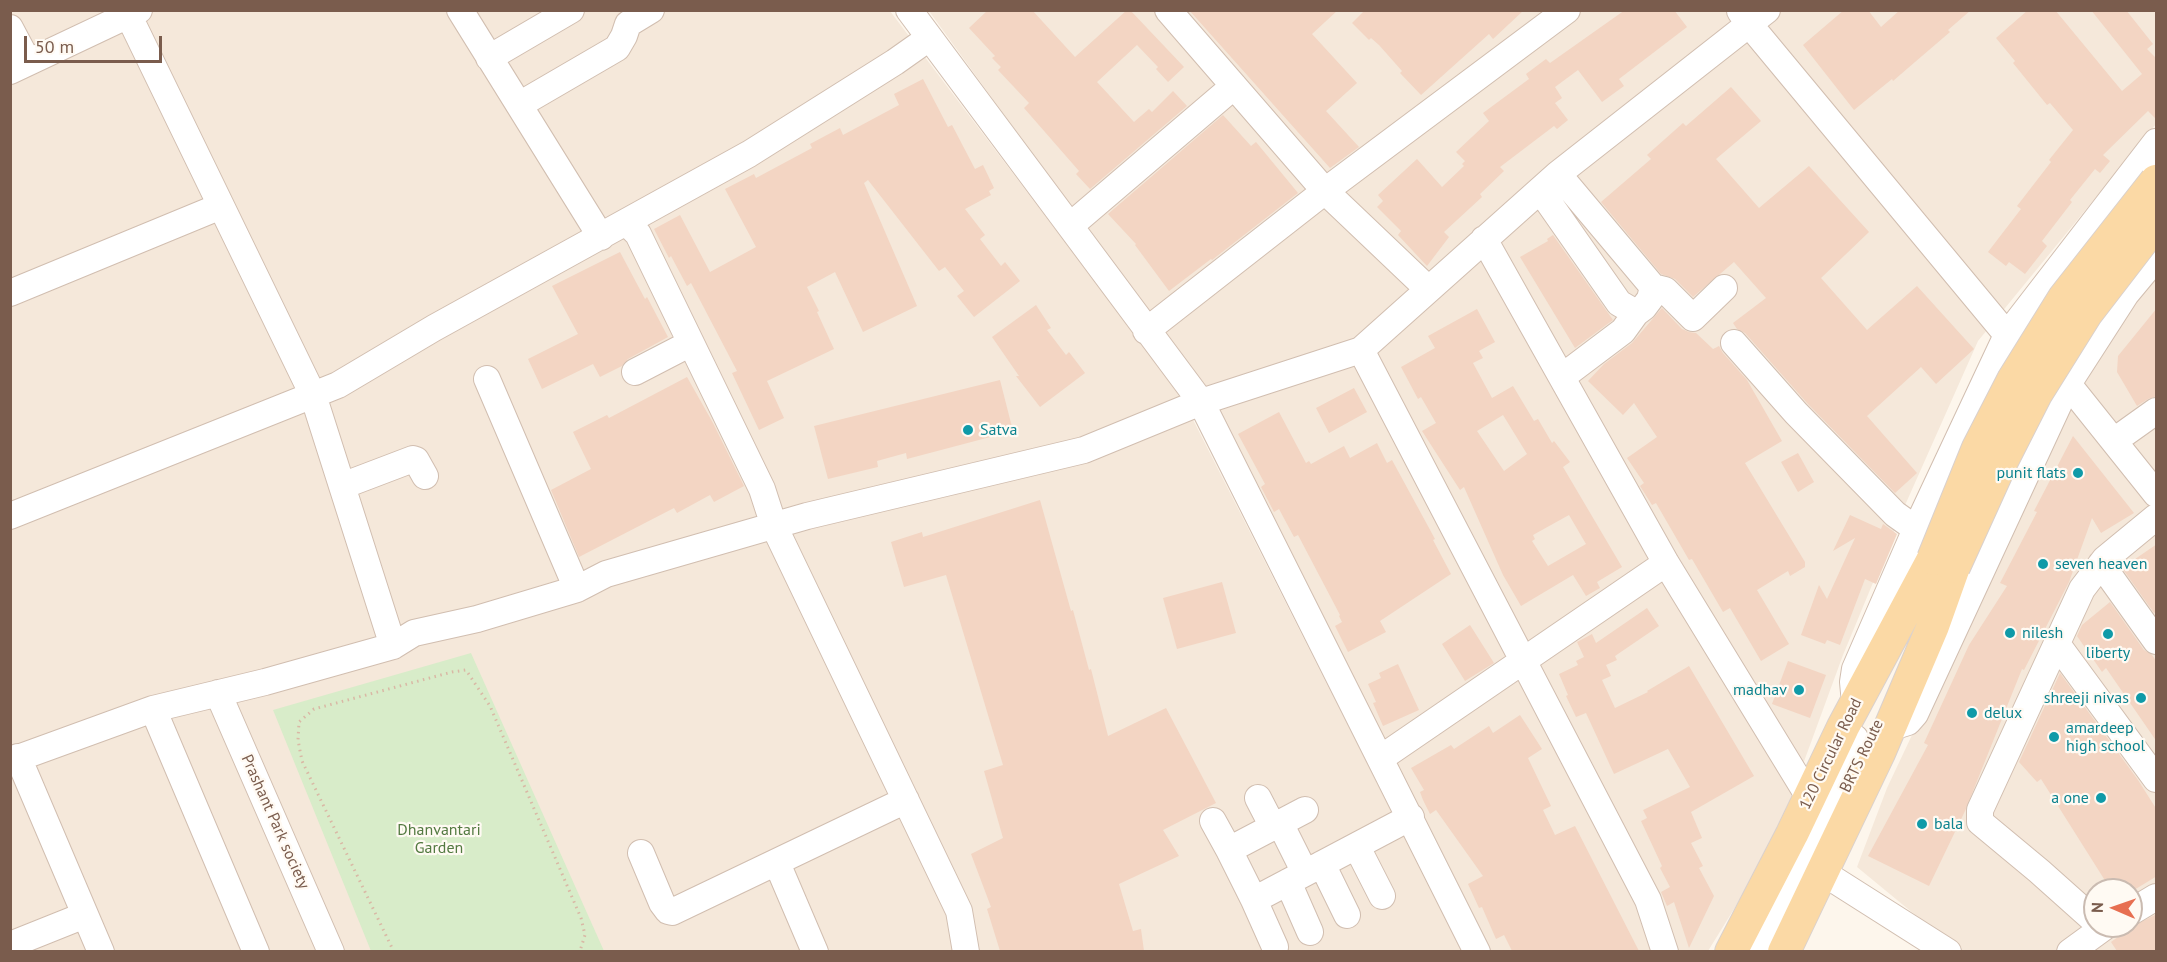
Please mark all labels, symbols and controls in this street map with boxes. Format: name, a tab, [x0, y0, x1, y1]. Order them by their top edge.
scale bar	[27, 24, 165, 62]
text: 50 m	[35, 35, 74, 58]
place label: Satva	[980, 420, 1018, 440]
marker: Satva	[961, 423, 975, 437]
place label: punit flats	[1997, 463, 2066, 483]
marker: punit flats	[2071, 466, 2085, 480]
place label: seven heaven	[2055, 554, 2147, 574]
marker: seven heaven	[2036, 557, 2050, 571]
place label: nilesh	[2022, 623, 2063, 643]
marker: nilesh	[2003, 626, 2017, 640]
marker: liberty	[2101, 627, 2115, 641]
place label: liberty	[2086, 643, 2130, 663]
place label: madhav	[1733, 680, 1787, 700]
marker: madhav	[1792, 683, 1806, 697]
place label: shreeji nivas	[2044, 688, 2129, 708]
marker: shreeji nivas	[2134, 691, 2148, 705]
street label: 120 Circular Road	[1796, 695, 1866, 813]
place label: delux	[1984, 703, 2022, 723]
marker: delux	[1965, 706, 1979, 720]
street label: BRTS Route	[1836, 716, 1888, 796]
place label: amardeep high school	[2066, 718, 2145, 756]
marker: amardeep high school	[2047, 730, 2061, 744]
street label: Prashant Park society	[237, 752, 313, 892]
place label: a one	[2051, 788, 2089, 808]
marker: a one	[2094, 791, 2108, 805]
place label: bala	[1934, 814, 1963, 834]
marker: bala	[1915, 817, 1929, 831]
park label: Dhanvantari Garden	[397, 820, 481, 858]
north arrow	[2083, 878, 2143, 938]
text: N	[2087, 902, 2107, 913]

